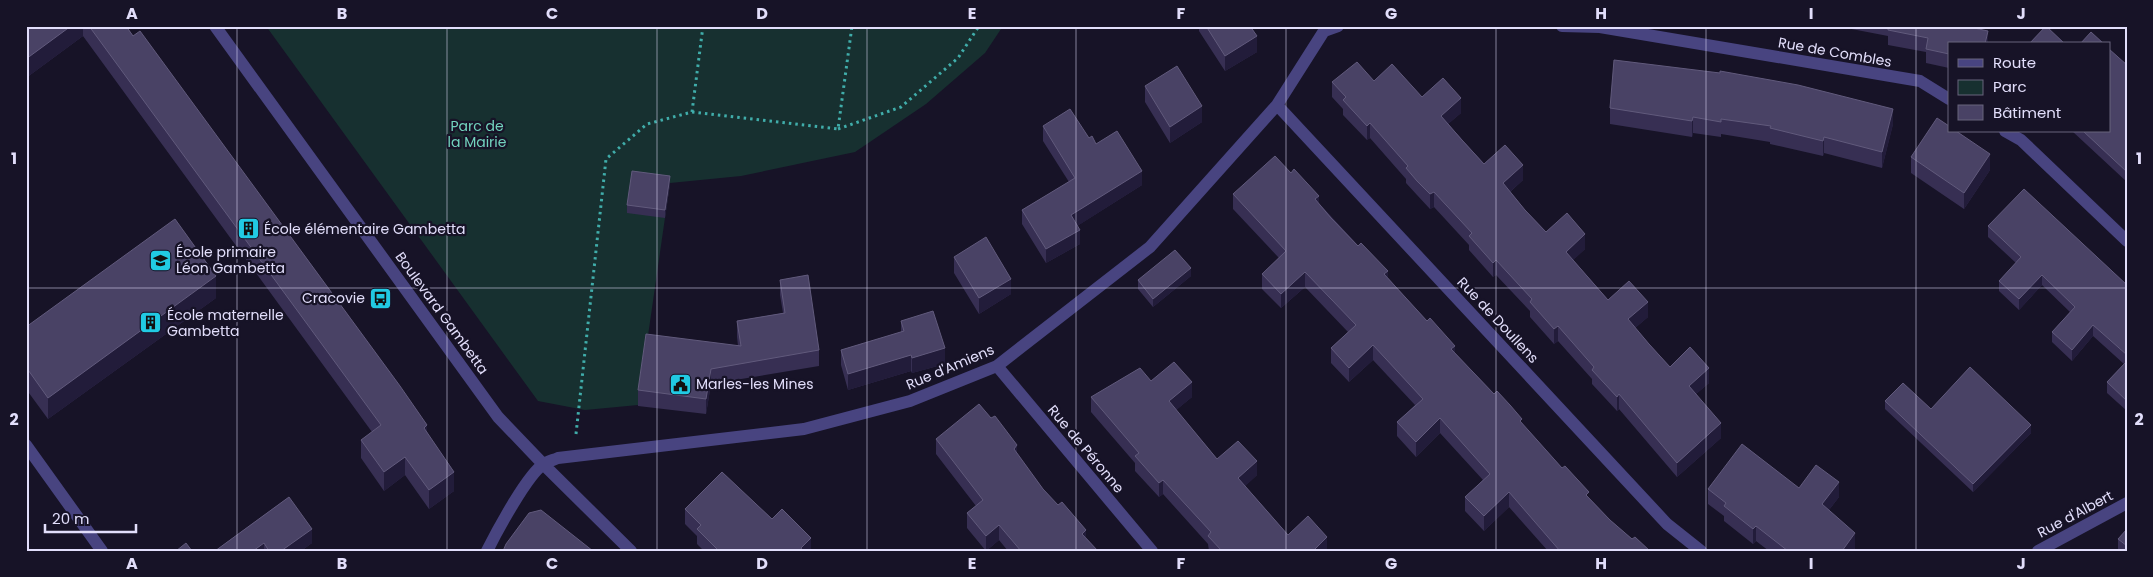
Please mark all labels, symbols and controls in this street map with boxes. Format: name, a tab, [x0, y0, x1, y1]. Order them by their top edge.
text: A	[126, 2, 138, 25]
text: B	[337, 2, 347, 25]
text: C	[546, 2, 558, 25]
text: D	[756, 2, 768, 25]
text: E	[968, 2, 976, 25]
text: F	[1177, 2, 1186, 25]
text: G	[1385, 2, 1397, 25]
text: H	[1595, 2, 1607, 25]
text: I	[1809, 2, 1813, 25]
text: J	[2016, 2, 2026, 25]
street label: Rue de Combles	[1777, 32, 1893, 72]
legend	[1948, 42, 2110, 132]
text: Route	[1993, 52, 2036, 73]
text: Parc	[1993, 76, 2027, 97]
text: Bâtiment	[1993, 102, 2061, 123]
park label: Parc de la Mairie	[448, 116, 507, 152]
text: 1	[11, 147, 17, 170]
text: 1	[2136, 147, 2142, 170]
building icon: École élémentaire Gambetta	[236, 217, 260, 241]
place label: École élémentaire Gambetta	[264, 219, 466, 239]
place label: École primaire Léon Gambetta	[176, 242, 285, 278]
school or university icon: École primaire Léon Gambetta	[148, 248, 172, 272]
street label: Boulevard Gambetta	[391, 248, 493, 378]
street label: Rue de Doullens	[1453, 272, 1543, 368]
bus stop icon: Cracovie	[369, 286, 393, 310]
place label: Cracovie	[302, 288, 365, 308]
place label: École maternelle Gambetta	[167, 305, 284, 341]
building icon: École maternelle Gambetta	[139, 311, 163, 335]
street label: Rue d'Amiens	[903, 339, 997, 395]
public building icon: Marles-les Mines	[668, 372, 692, 396]
place label: Marles-les Mines	[696, 374, 814, 394]
street label: Rue de Péronne	[1043, 401, 1129, 498]
text: 2	[9, 408, 19, 431]
text: 2	[2134, 408, 2144, 431]
street label: Rue d'Albert	[2034, 486, 2116, 542]
scale bar	[45, 502, 136, 534]
text: 20 m	[52, 508, 90, 529]
text: A	[126, 552, 138, 575]
text: B	[337, 552, 347, 575]
text: C	[546, 552, 558, 575]
text: D	[756, 552, 768, 575]
text: E	[968, 552, 976, 575]
text: F	[1177, 552, 1186, 575]
text: G	[1385, 552, 1397, 575]
text: H	[1595, 552, 1607, 575]
text: I	[1809, 552, 1813, 575]
text: J	[2016, 552, 2026, 575]

